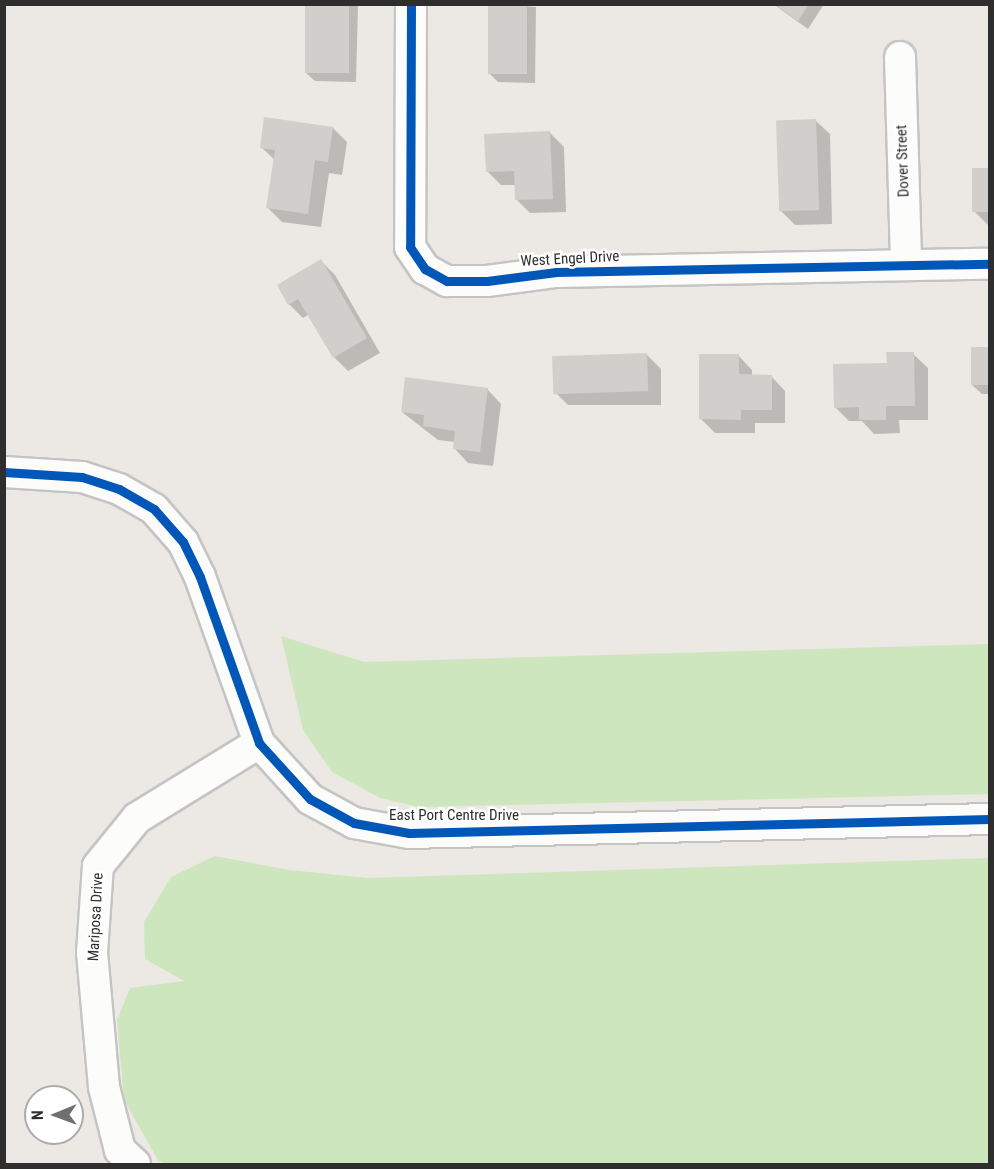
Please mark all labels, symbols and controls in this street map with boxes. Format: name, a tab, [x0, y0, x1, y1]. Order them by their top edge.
street label: Dover Street	[893, 124, 913, 198]
street label: West Engel Drive	[520, 247, 620, 271]
street label: East Port Centre Drive	[389, 807, 519, 825]
street label: Mariposa Drive	[85, 872, 107, 962]
north arrow	[24, 1085, 84, 1145]
text: N	[28, 1110, 47, 1120]

